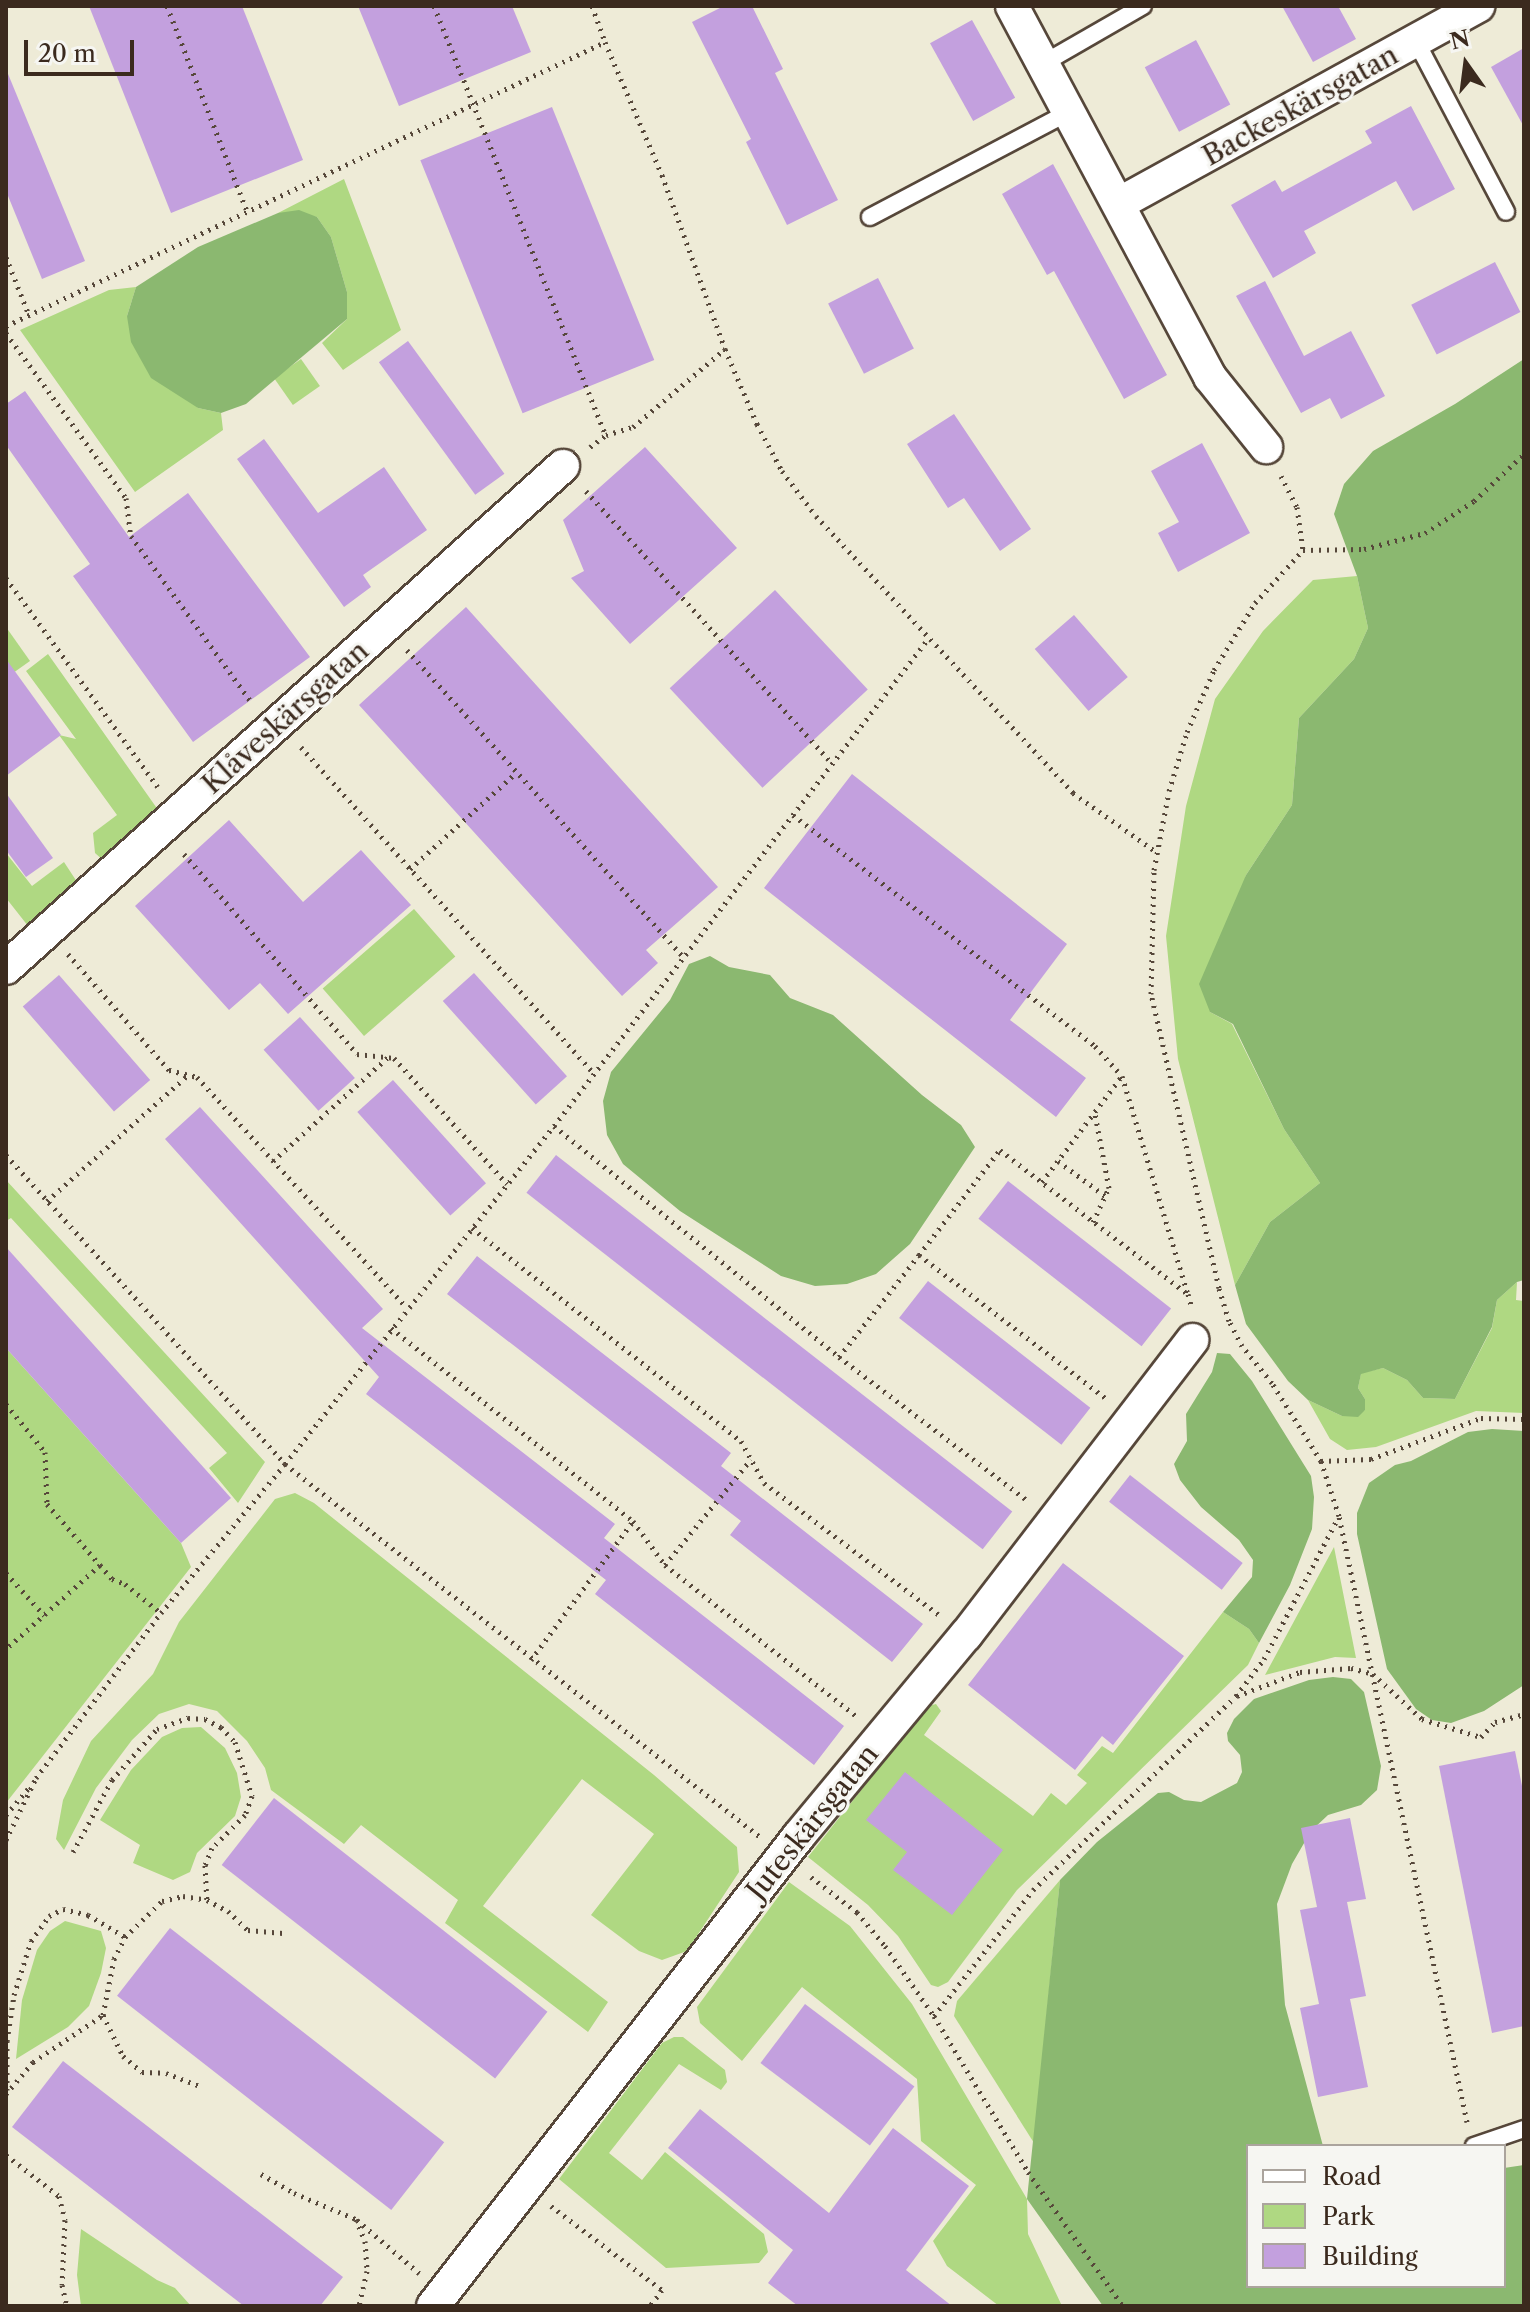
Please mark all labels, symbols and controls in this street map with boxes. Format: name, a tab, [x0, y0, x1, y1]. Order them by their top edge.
scale bar	[28, 24, 138, 74]
north arrow	[1426, 24, 1506, 104]
text: N	[1448, 25, 1473, 56]
street label: Backeskärsgatan	[1197, 37, 1403, 173]
text: 20 m	[38, 39, 96, 68]
street label: Klåveskärsgatan	[195, 633, 375, 801]
street label: Juteskärsgatan	[739, 1737, 885, 1907]
legend	[1246, 2144, 1506, 2288]
text: Road	[1322, 2162, 1381, 2191]
text: Park	[1322, 2202, 1374, 2231]
text: Building	[1322, 2242, 1418, 2271]

